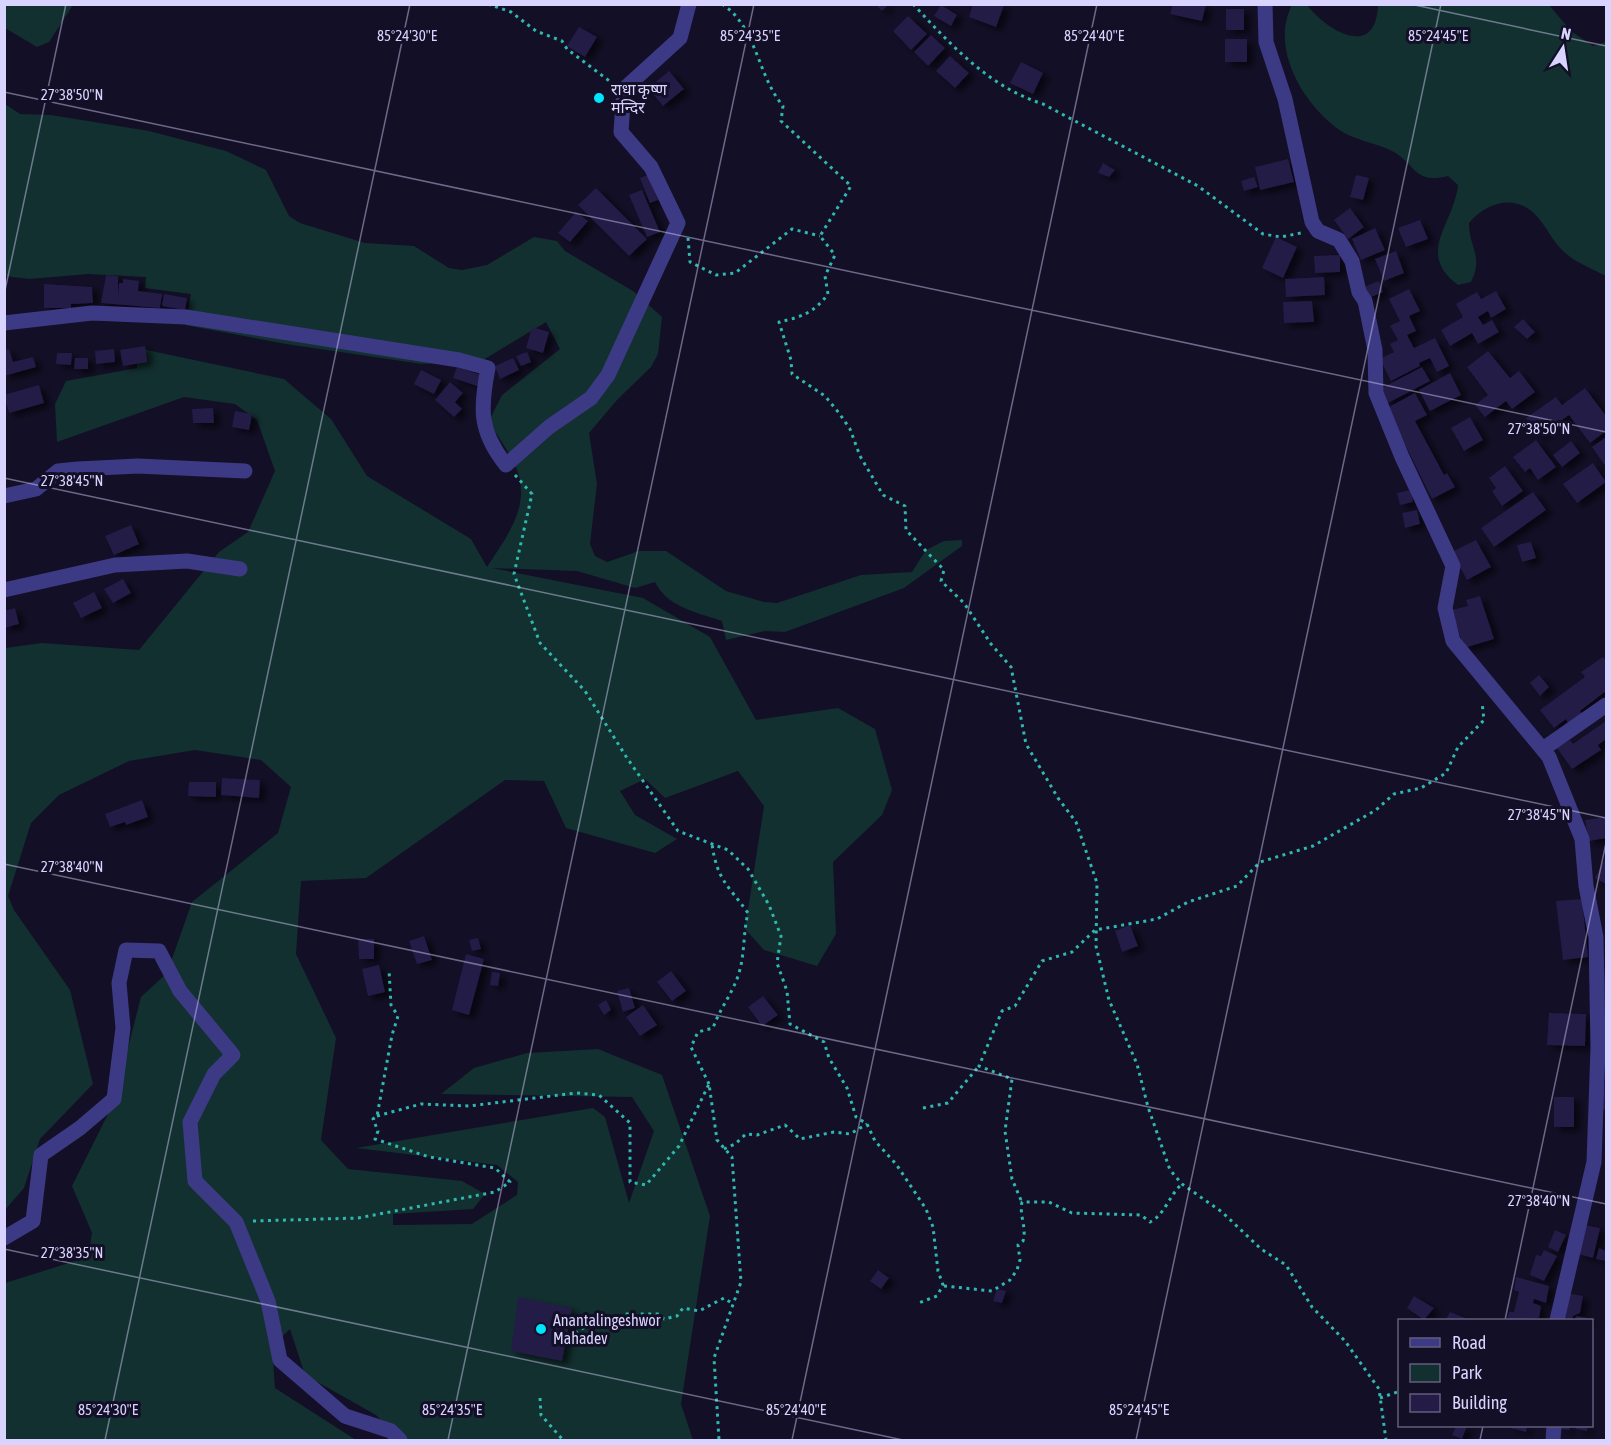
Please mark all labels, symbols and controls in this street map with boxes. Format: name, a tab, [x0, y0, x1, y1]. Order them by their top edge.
north arrow	[1533, 18, 1593, 78]
text: N	[1560, 24, 1573, 43]
text: 85°24'30"E	[377, 27, 438, 44]
text: 85°24'35"E	[720, 27, 781, 44]
text: 85°24'40"E	[1064, 27, 1125, 44]
text: 85°24'45"E	[1408, 27, 1469, 44]
place label: राधा कृष्ण मन्दिर	[611, 80, 667, 116]
text: 27°38'50"N	[41, 86, 103, 103]
marker: राधा कृष्ण मन्दिर	[592, 91, 606, 105]
text: 27°38'50"N	[1508, 420, 1570, 437]
text: 27°38'45"N	[41, 472, 103, 489]
text: 27°38'45"N	[1508, 806, 1570, 823]
text: 27°38'40"N	[41, 858, 103, 875]
text: 27°38'40"N	[1508, 1192, 1570, 1209]
text: 27°38'35"N	[41, 1244, 103, 1261]
place label: Anantalingeshwor Mahadev	[553, 1311, 661, 1347]
legend	[1398, 1319, 1593, 1427]
marker: Anantalingeshwor Mahadev	[534, 1322, 548, 1336]
text: Road	[1452, 1332, 1486, 1353]
text: Park	[1452, 1362, 1482, 1383]
text: Building	[1452, 1392, 1507, 1413]
text: 85°24'30"E	[78, 1401, 139, 1418]
text: 85°24'35"E	[422, 1401, 483, 1418]
text: 85°24'40"E	[766, 1401, 827, 1418]
text: 85°24'45"E	[1109, 1401, 1170, 1418]

